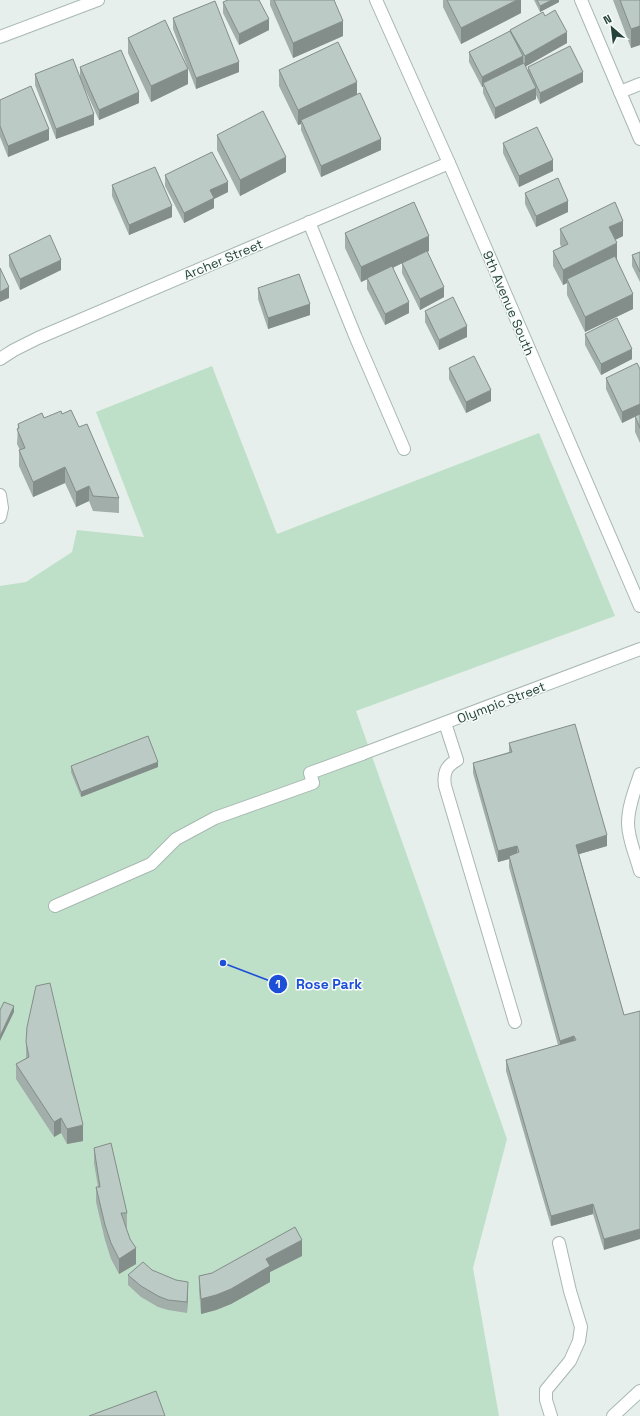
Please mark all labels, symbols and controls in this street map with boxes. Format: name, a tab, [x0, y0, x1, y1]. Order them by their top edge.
north arrow	[592, 8, 632, 48]
text: N	[601, 11, 614, 27]
street label: Archer Street	[181, 235, 265, 284]
street label: 9th Avenue South	[479, 248, 538, 358]
street label: Olympic Street	[455, 678, 548, 727]
callout: Rose Park	[268, 971, 370, 997]
text: Rose Park	[296, 975, 362, 993]
text: 1	[275, 976, 281, 992]

